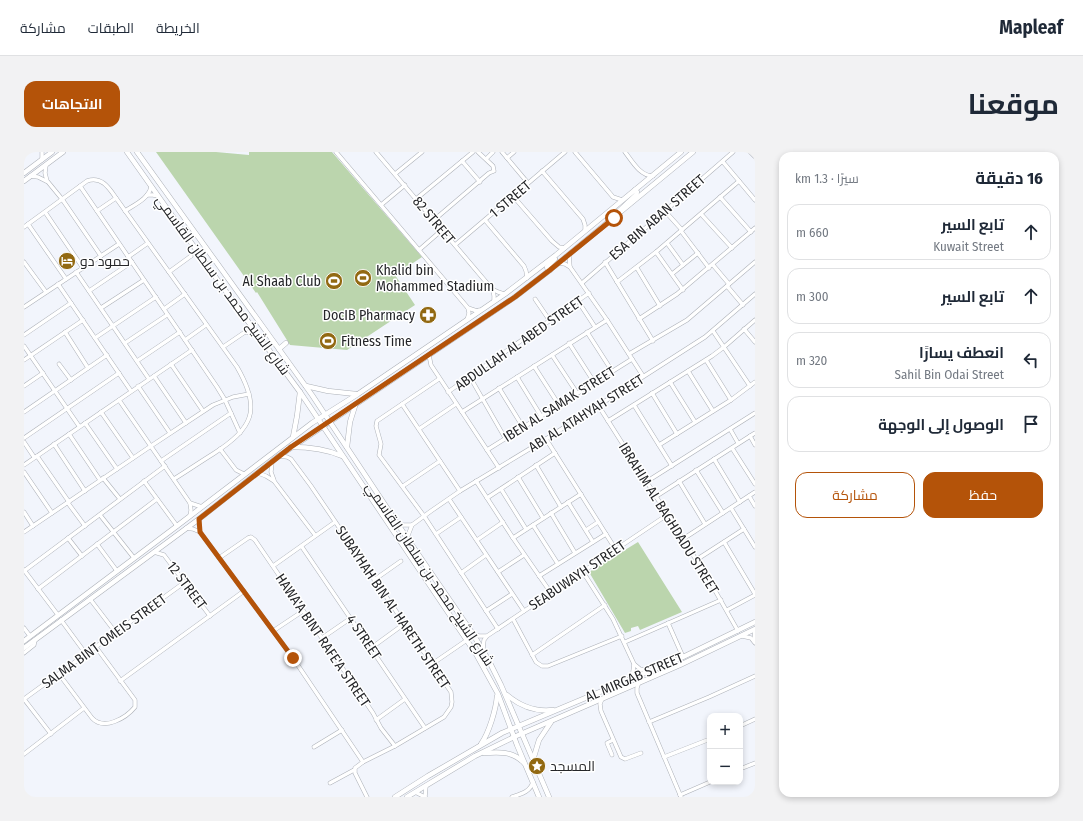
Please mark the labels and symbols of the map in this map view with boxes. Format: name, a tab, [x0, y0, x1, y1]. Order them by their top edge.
street label: ESA BIN ABAN STREET	[606, 171, 709, 264]
street label: 1 STREET	[486, 177, 535, 222]
street label: شارع الشيخ محمد بن سلطان القاسمي	[149, 192, 294, 380]
street label: 82 STREET	[409, 193, 459, 248]
route start	[605, 209, 623, 227]
hotel icon: حمود دو	[57, 251, 77, 271]
place label: حمود دو	[80, 253, 130, 270]
place label: Khalid bin Mohammed Stadium	[376, 262, 494, 295]
sports icon: Khalid bin Mohammed Stadium	[353, 268, 373, 288]
sports icon: Al Shaab Club	[324, 271, 344, 291]
place label: Al Shaab Club	[243, 273, 321, 290]
street label: ABDULLAH AL ABED STREET	[452, 292, 587, 394]
pharmacy icon: DocIB Pharmacy	[418, 305, 438, 325]
place label: DocIB Pharmacy	[323, 307, 416, 324]
sports icon: Fitness Time	[318, 331, 338, 351]
place label: Fitness Time	[341, 333, 412, 350]
street label: IBEN AL SAMAK STREET	[500, 363, 619, 446]
street label: ABI AL ATAHYAH STREET	[525, 371, 648, 456]
street label: IBRAHIM AL BAGHDADU STREET	[615, 439, 722, 598]
street label: شارع الشيخ محمد بن سلطان القاسمي	[359, 479, 498, 671]
street label: SUBAYHAH BIN AL HARETH STREET	[332, 523, 454, 692]
street label: SEABUWAYH STREET	[526, 536, 629, 614]
street label: 12 STREET	[163, 558, 210, 613]
street label: HAWA'A BINT RAFE'A STREET	[272, 570, 374, 711]
street label: SALMA BINT OMEIS STREET	[39, 590, 170, 692]
street label: 4 STREET	[342, 612, 385, 663]
route end	[284, 649, 302, 667]
street label: AL MIRGAB STREET	[583, 649, 686, 706]
place icon: المسجد	[527, 756, 547, 776]
place label: المسجد	[550, 758, 595, 775]

